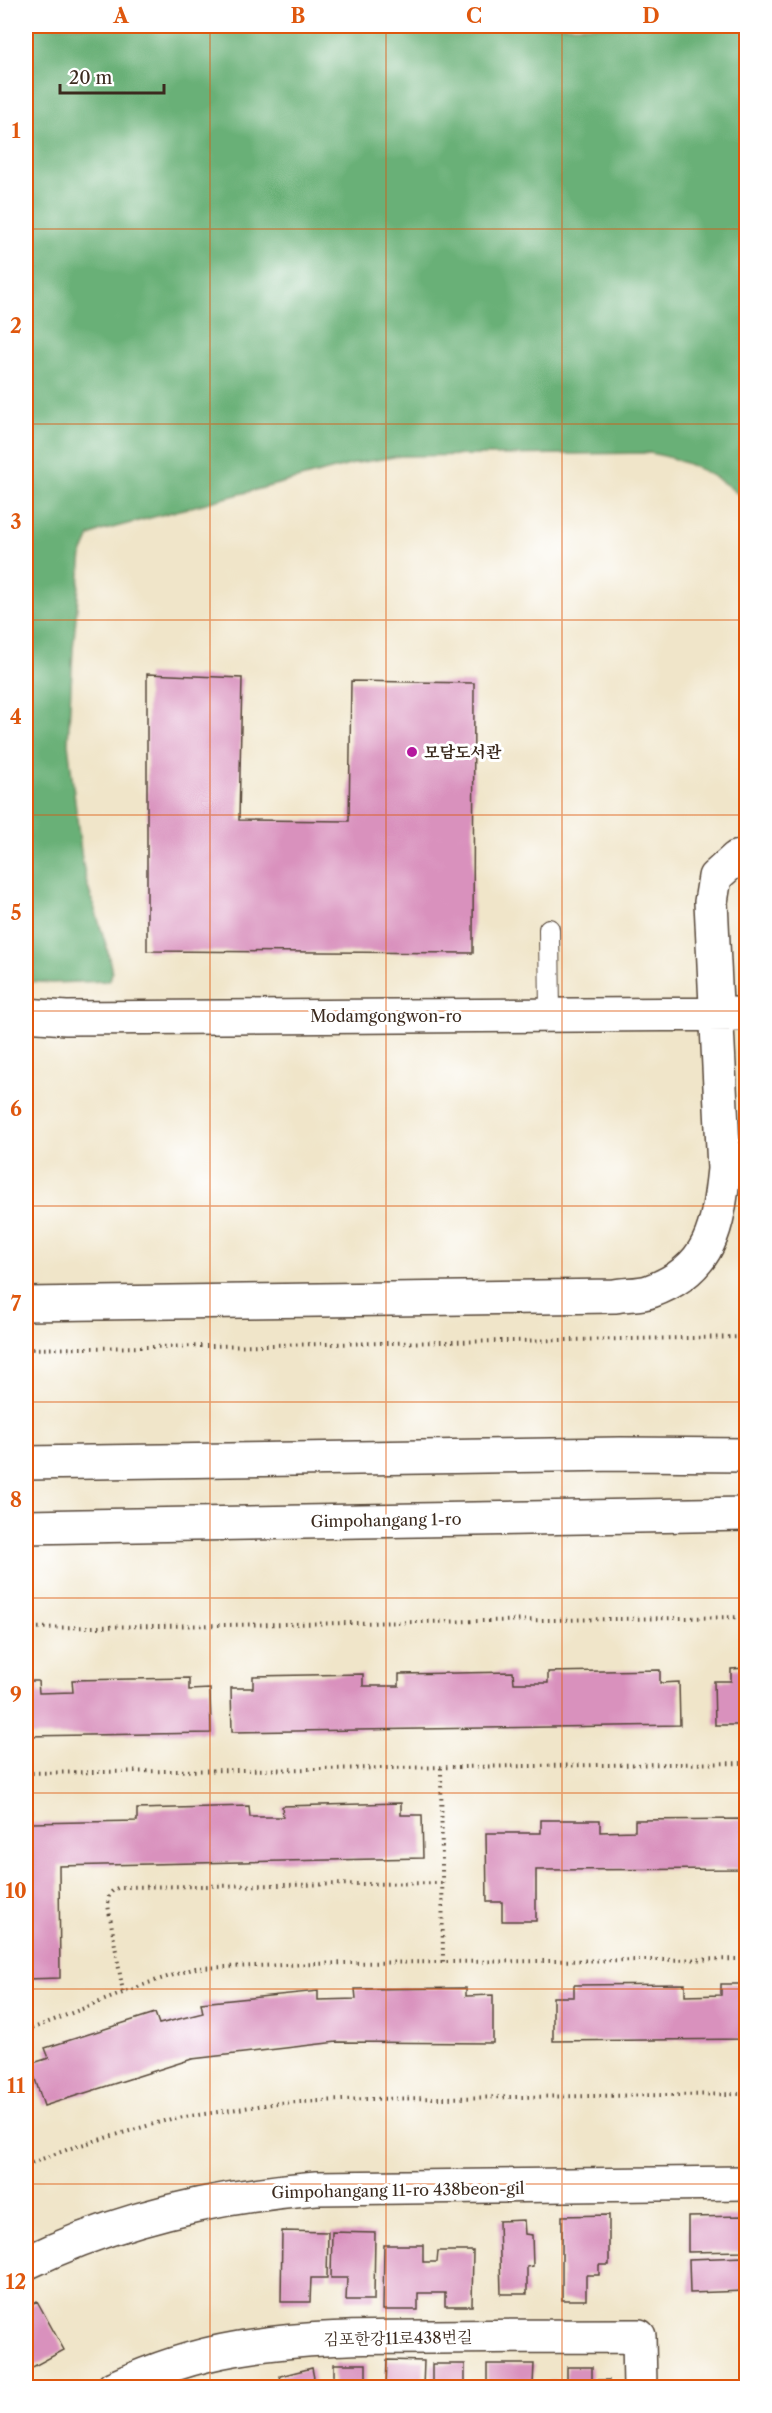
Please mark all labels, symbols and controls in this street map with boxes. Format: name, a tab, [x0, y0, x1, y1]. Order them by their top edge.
text: A	[112, 4, 129, 28]
text: B	[291, 4, 306, 28]
text: C	[466, 4, 482, 28]
text: D	[642, 4, 660, 28]
scale bar	[60, 57, 164, 95]
text: 20 m	[69, 67, 113, 89]
text: 1	[12, 119, 21, 143]
text: 2	[10, 314, 22, 338]
text: 3	[10, 510, 22, 534]
text: 4	[10, 705, 22, 729]
place label: 모담도서관	[424, 742, 502, 762]
marker: 모담도서관	[405, 745, 419, 759]
text: 5	[10, 901, 22, 925]
street label: Modamgongwon-ro	[310, 1006, 462, 1026]
text: 6	[10, 1097, 22, 1121]
text: 7	[11, 1292, 22, 1316]
text: 8	[10, 1488, 22, 1512]
street label: Gimpohangang 1-ro	[310, 1509, 462, 1531]
text: 9	[10, 1683, 22, 1707]
text: 10	[5, 1879, 27, 1903]
text: 11	[7, 2074, 25, 2098]
street label: Gimpohangang 11-ro 438beon-gil	[271, 2178, 525, 2202]
text: 12	[6, 2270, 26, 2294]
street label: 김포한강11로438번길	[323, 2327, 473, 2349]

